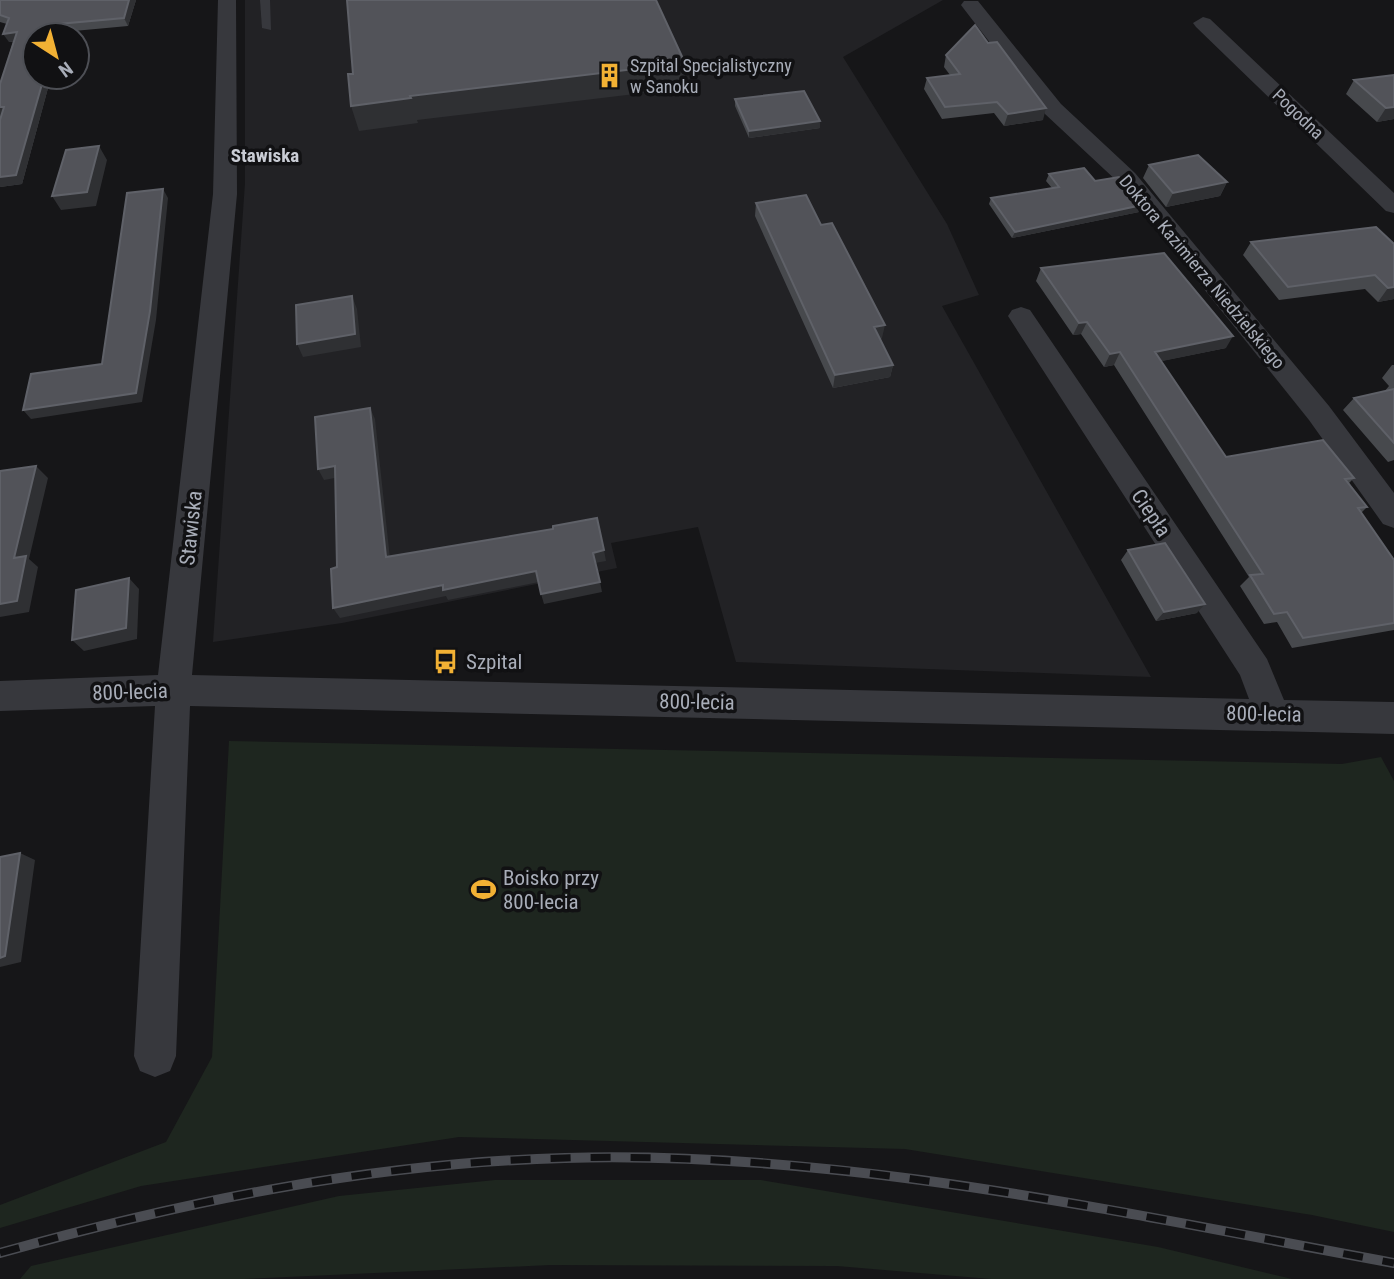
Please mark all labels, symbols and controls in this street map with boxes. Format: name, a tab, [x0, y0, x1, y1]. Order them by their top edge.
north arrow	[21, 21, 91, 91]
place label: Szpital Specjalistyczny w Sanoku	[630, 55, 792, 97]
text: N	[54, 57, 77, 82]
building icon: Szpital Specjalistyczny w Sanoku	[596, 62, 624, 90]
street label: Pogodna	[1268, 84, 1328, 143]
district label: Stawiska	[231, 144, 299, 167]
street label: Doktora Kazimierza Niedzielskiego	[1115, 171, 1290, 373]
street label: Ciepła	[1126, 485, 1176, 541]
street label: Stawiska	[175, 490, 207, 566]
bus stop icon: Szpital	[432, 648, 460, 676]
place label: Szpital	[466, 650, 522, 674]
street label: 800-lecia	[92, 679, 168, 705]
street label: 800-lecia	[659, 689, 735, 715]
street label: 800-lecia	[1226, 701, 1302, 727]
place label: Boisko przy 800-lecia	[503, 866, 599, 914]
sports icon: Boisko przy 800-lecia	[469, 876, 497, 904]

